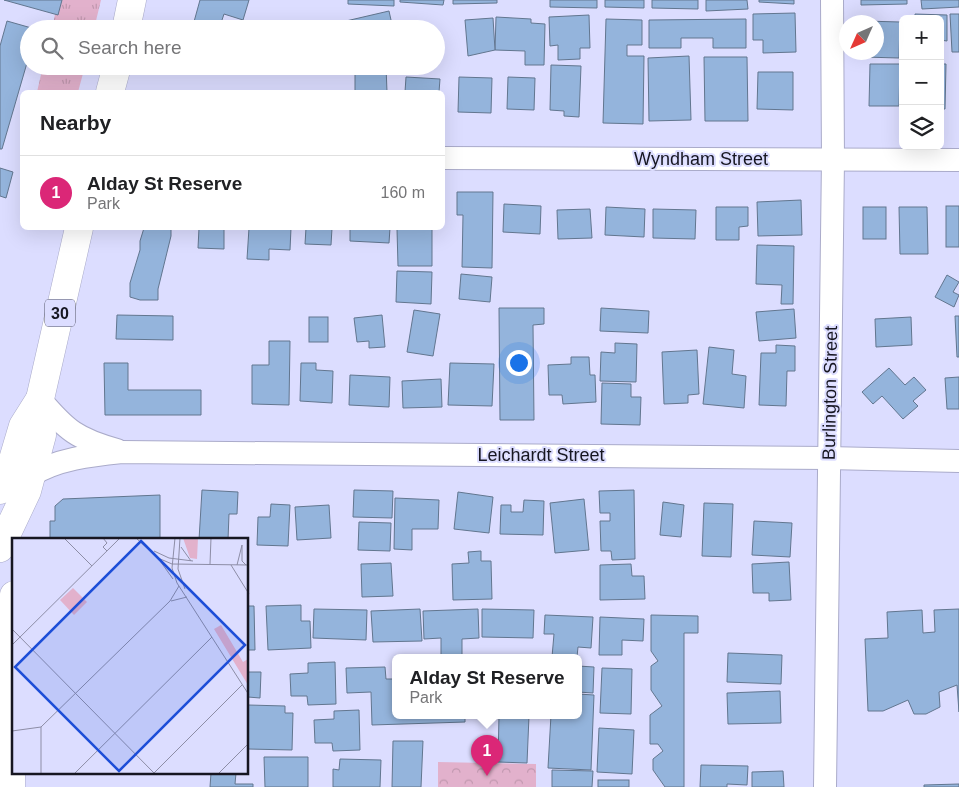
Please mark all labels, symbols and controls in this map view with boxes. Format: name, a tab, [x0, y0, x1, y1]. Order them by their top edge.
north arrow	[839, 15, 884, 60]
map controls	[899, 15, 944, 150]
button: +	[899, 15, 944, 60]
search box	[20, 20, 445, 75]
icon: search	[38, 34, 66, 62]
text: Search here	[78, 37, 182, 58]
button: −	[899, 60, 944, 105]
button: layers	[899, 105, 944, 150]
text: Nearby	[40, 111, 111, 134]
street label: Wyndham Street	[634, 149, 768, 169]
text: Alday St Reserve	[87, 173, 242, 194]
text: 1	[52, 184, 60, 201]
text: 160 m	[381, 184, 425, 201]
text: Park	[87, 195, 120, 212]
road number: 30	[45, 300, 75, 326]
street label: Burlington Street	[819, 326, 841, 460]
your location	[506, 350, 532, 376]
street label: Leichardt Street	[477, 445, 605, 465]
inset map	[12, 538, 249, 774]
popup	[392, 654, 582, 719]
text: Alday St Reserve	[409, 667, 565, 688]
text: Park	[409, 689, 442, 706]
pin: 1	[471, 735, 503, 776]

